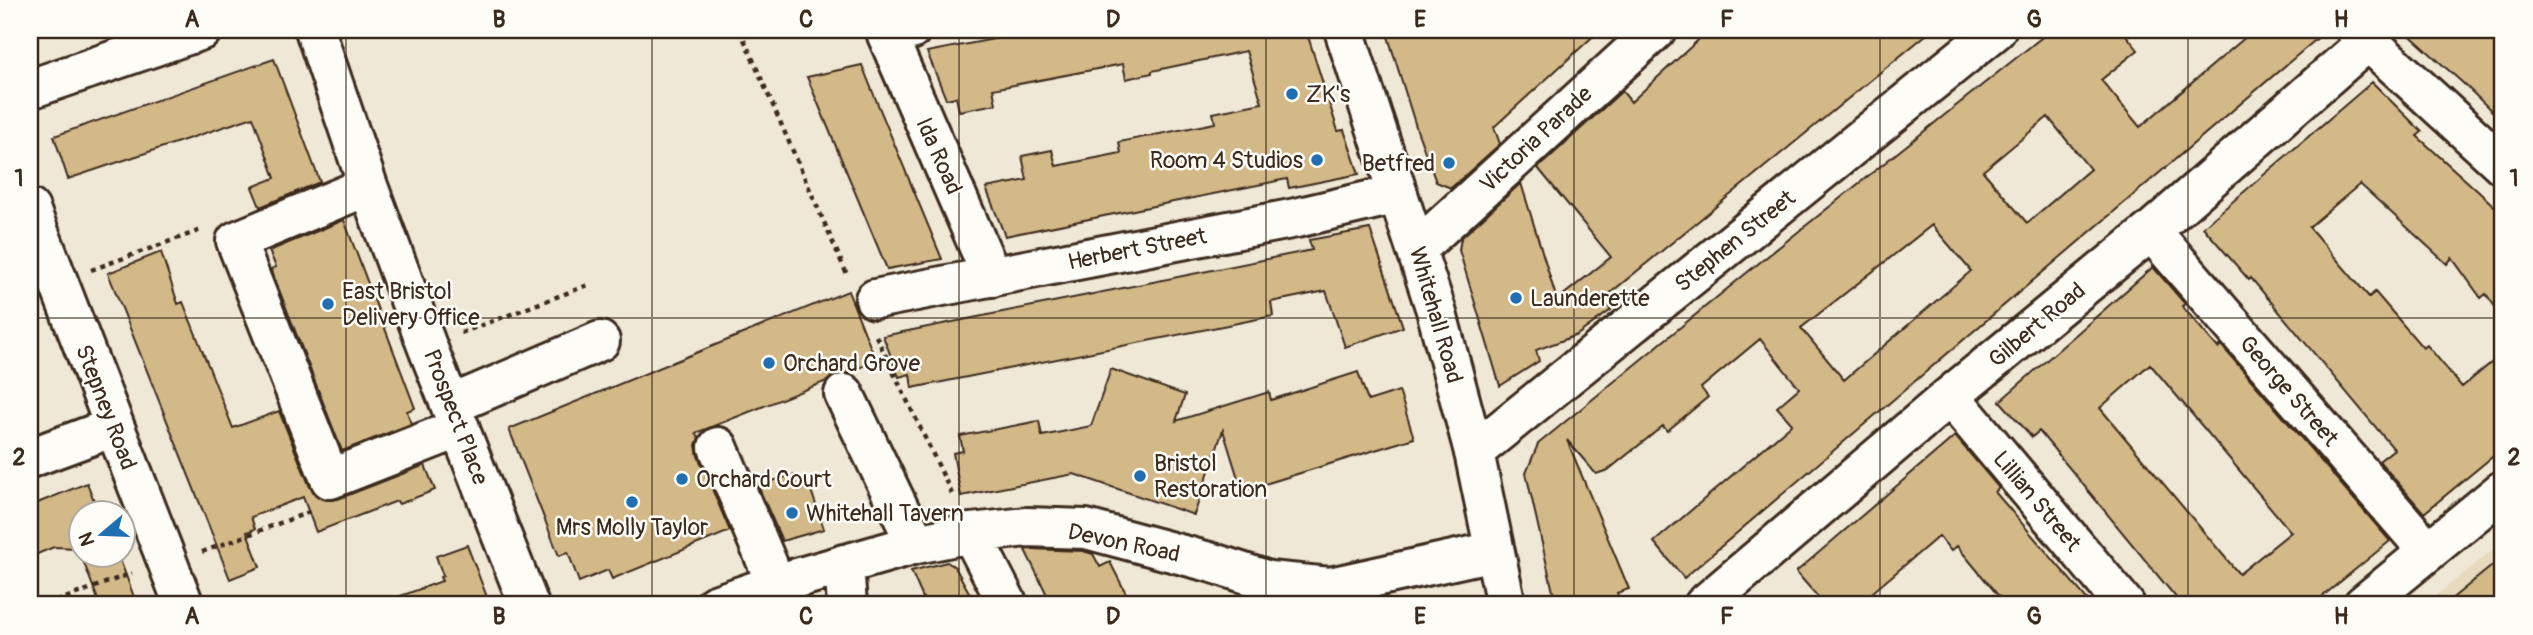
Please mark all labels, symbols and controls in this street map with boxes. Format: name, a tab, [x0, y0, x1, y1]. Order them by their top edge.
text: A	[185, 5, 200, 34]
text: B	[492, 5, 506, 34]
text: C	[799, 5, 813, 34]
text: D	[1106, 5, 1120, 34]
text: E	[1414, 5, 1426, 34]
text: F	[1720, 5, 1734, 34]
text: G	[2026, 5, 2042, 34]
text: H	[2334, 5, 2348, 34]
street label: Victoria Parade	[1474, 79, 1599, 199]
place label: ZK's	[1306, 80, 1350, 109]
marker: ZK's	[1284, 86, 1300, 102]
street label: Ida Road	[909, 113, 969, 199]
place label: Room 4 Studios	[1150, 146, 1303, 175]
place label: Betfred	[1362, 149, 1435, 178]
marker: Room 4 Studios	[1309, 152, 1325, 168]
marker: Betfred	[1441, 155, 1457, 171]
text: 1	[15, 164, 24, 193]
text: 1	[2510, 164, 2519, 193]
street label: Stephen Street	[1669, 183, 1802, 299]
street label: Herbert Street	[1065, 221, 1210, 277]
street label: Whitehall Road	[1403, 244, 1469, 386]
street label: Gilbert Road	[1983, 276, 2091, 374]
place label: East Bristol Delivery Office	[342, 277, 480, 332]
place label: Launderette	[1530, 284, 1650, 313]
marker: Launderette	[1508, 290, 1524, 306]
marker: East Bristol Delivery Office	[320, 296, 336, 312]
street label: George Street	[2233, 330, 2345, 453]
street label: Stepney Road	[69, 340, 143, 474]
street label: Prospect Place	[417, 345, 495, 489]
place label: Orchard Grove	[783, 349, 921, 378]
marker: Orchard Grove	[761, 355, 777, 371]
text: 2	[13, 443, 26, 472]
text: 2	[2508, 443, 2521, 472]
street label: Lillian Street	[1987, 445, 2088, 558]
place label: Bristol Restoration	[1154, 449, 1267, 504]
place label: Orchard Court	[696, 465, 832, 494]
marker: Bristol Restoration	[1132, 468, 1148, 484]
marker: Orchard Court	[674, 471, 690, 487]
marker: Mrs Molly Taylor	[624, 494, 640, 510]
north arrow	[66, 498, 136, 568]
place label: Whitehall Tavern	[806, 499, 964, 528]
marker: Whitehall Tavern	[784, 505, 800, 521]
place label: Mrs Molly Taylor	[556, 513, 708, 542]
street label: Devon Road	[1065, 517, 1183, 569]
text: N	[73, 529, 100, 549]
text: A	[185, 602, 200, 631]
text: B	[492, 602, 506, 631]
text: C	[799, 602, 813, 631]
text: D	[1106, 602, 1120, 631]
text: E	[1414, 602, 1426, 631]
text: F	[1720, 602, 1734, 631]
text: G	[2026, 602, 2042, 631]
text: H	[2334, 602, 2348, 631]

